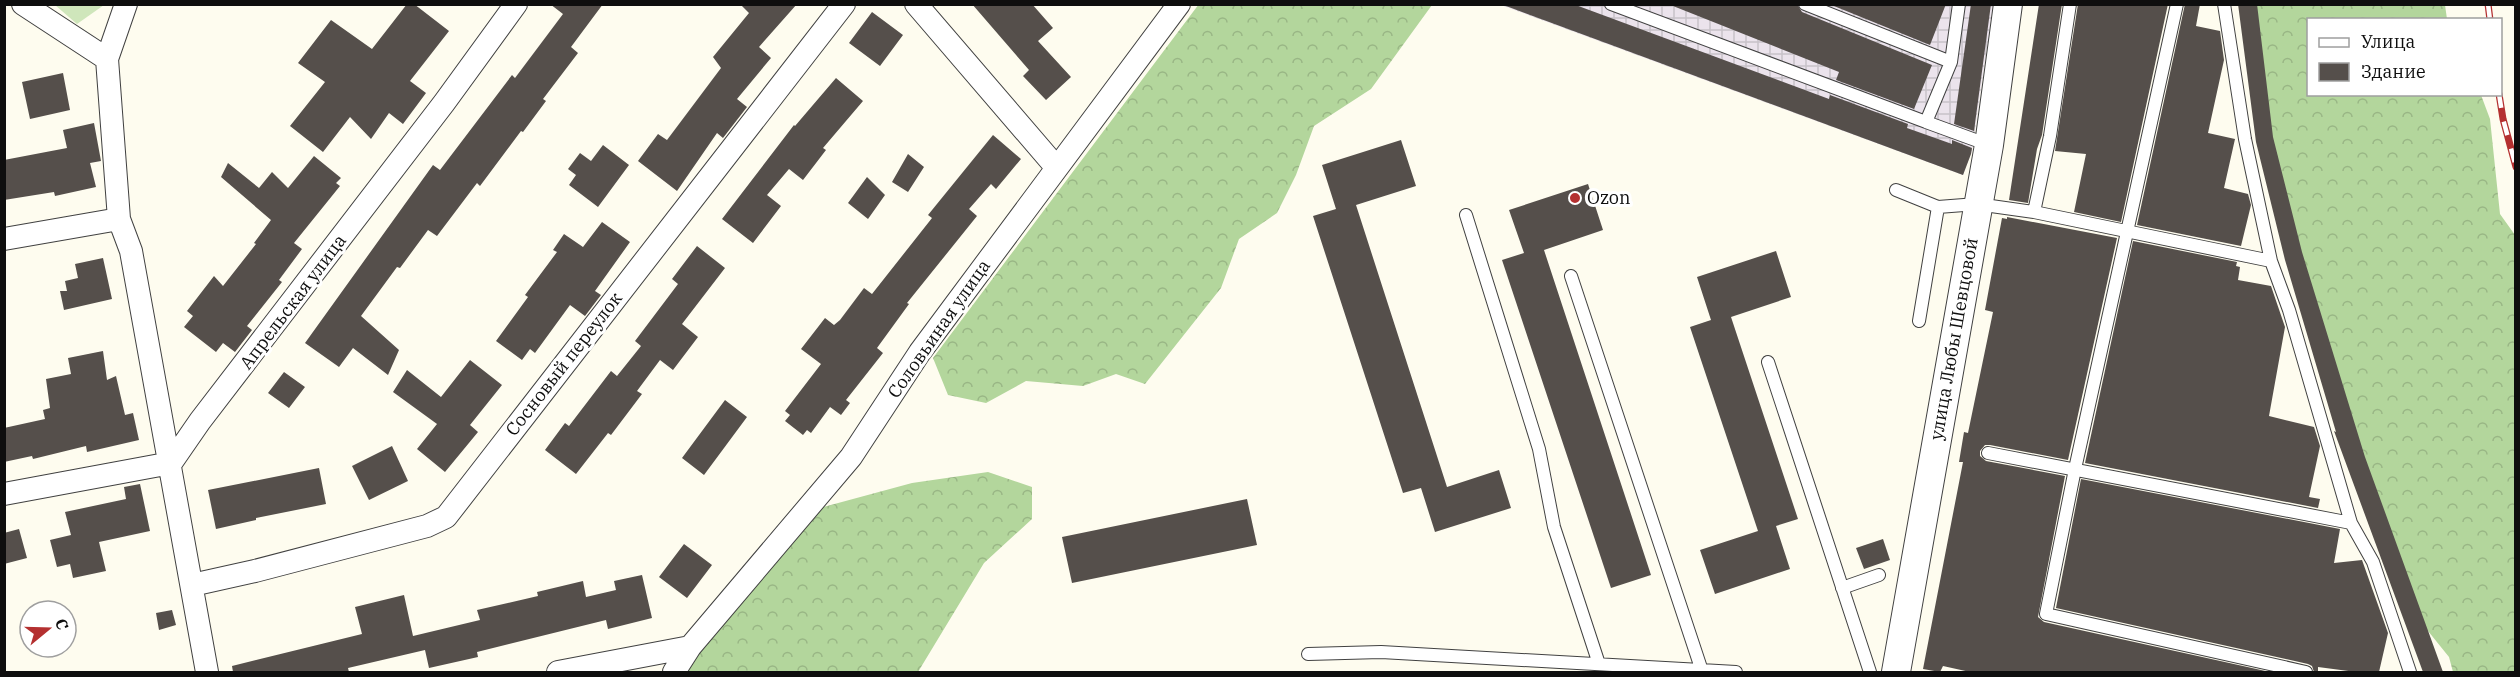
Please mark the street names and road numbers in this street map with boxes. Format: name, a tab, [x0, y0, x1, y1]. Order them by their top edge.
street label: Апрельская улица	[234, 229, 351, 374]
street label: улица Любы Шевцовой	[1924, 236, 1983, 442]
street label: Соловьиная улица	[882, 255, 995, 402]
street label: Сосновый переулок	[500, 287, 627, 440]

